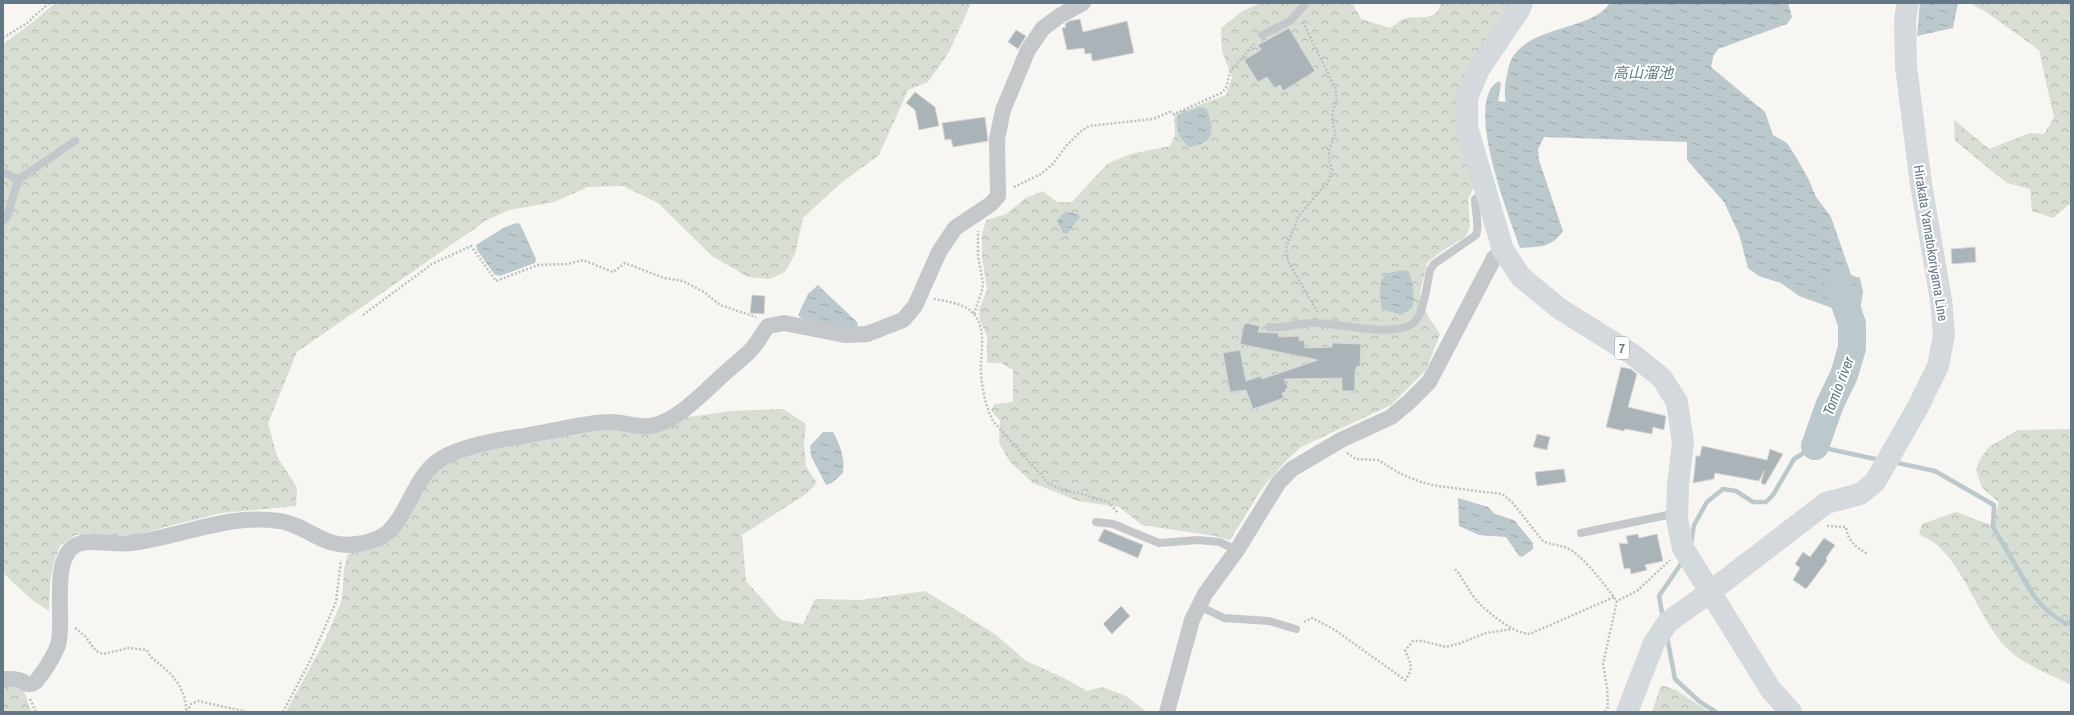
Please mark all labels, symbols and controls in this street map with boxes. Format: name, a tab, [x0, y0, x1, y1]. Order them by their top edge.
water label: 高山溜池	[1613, 62, 1675, 83]
street label: Hirakata Yamatokoriyama Line	[1910, 164, 1952, 322]
road number: 7	[1615, 337, 1629, 359]
water label: Tomio river	[1817, 353, 1859, 418]

